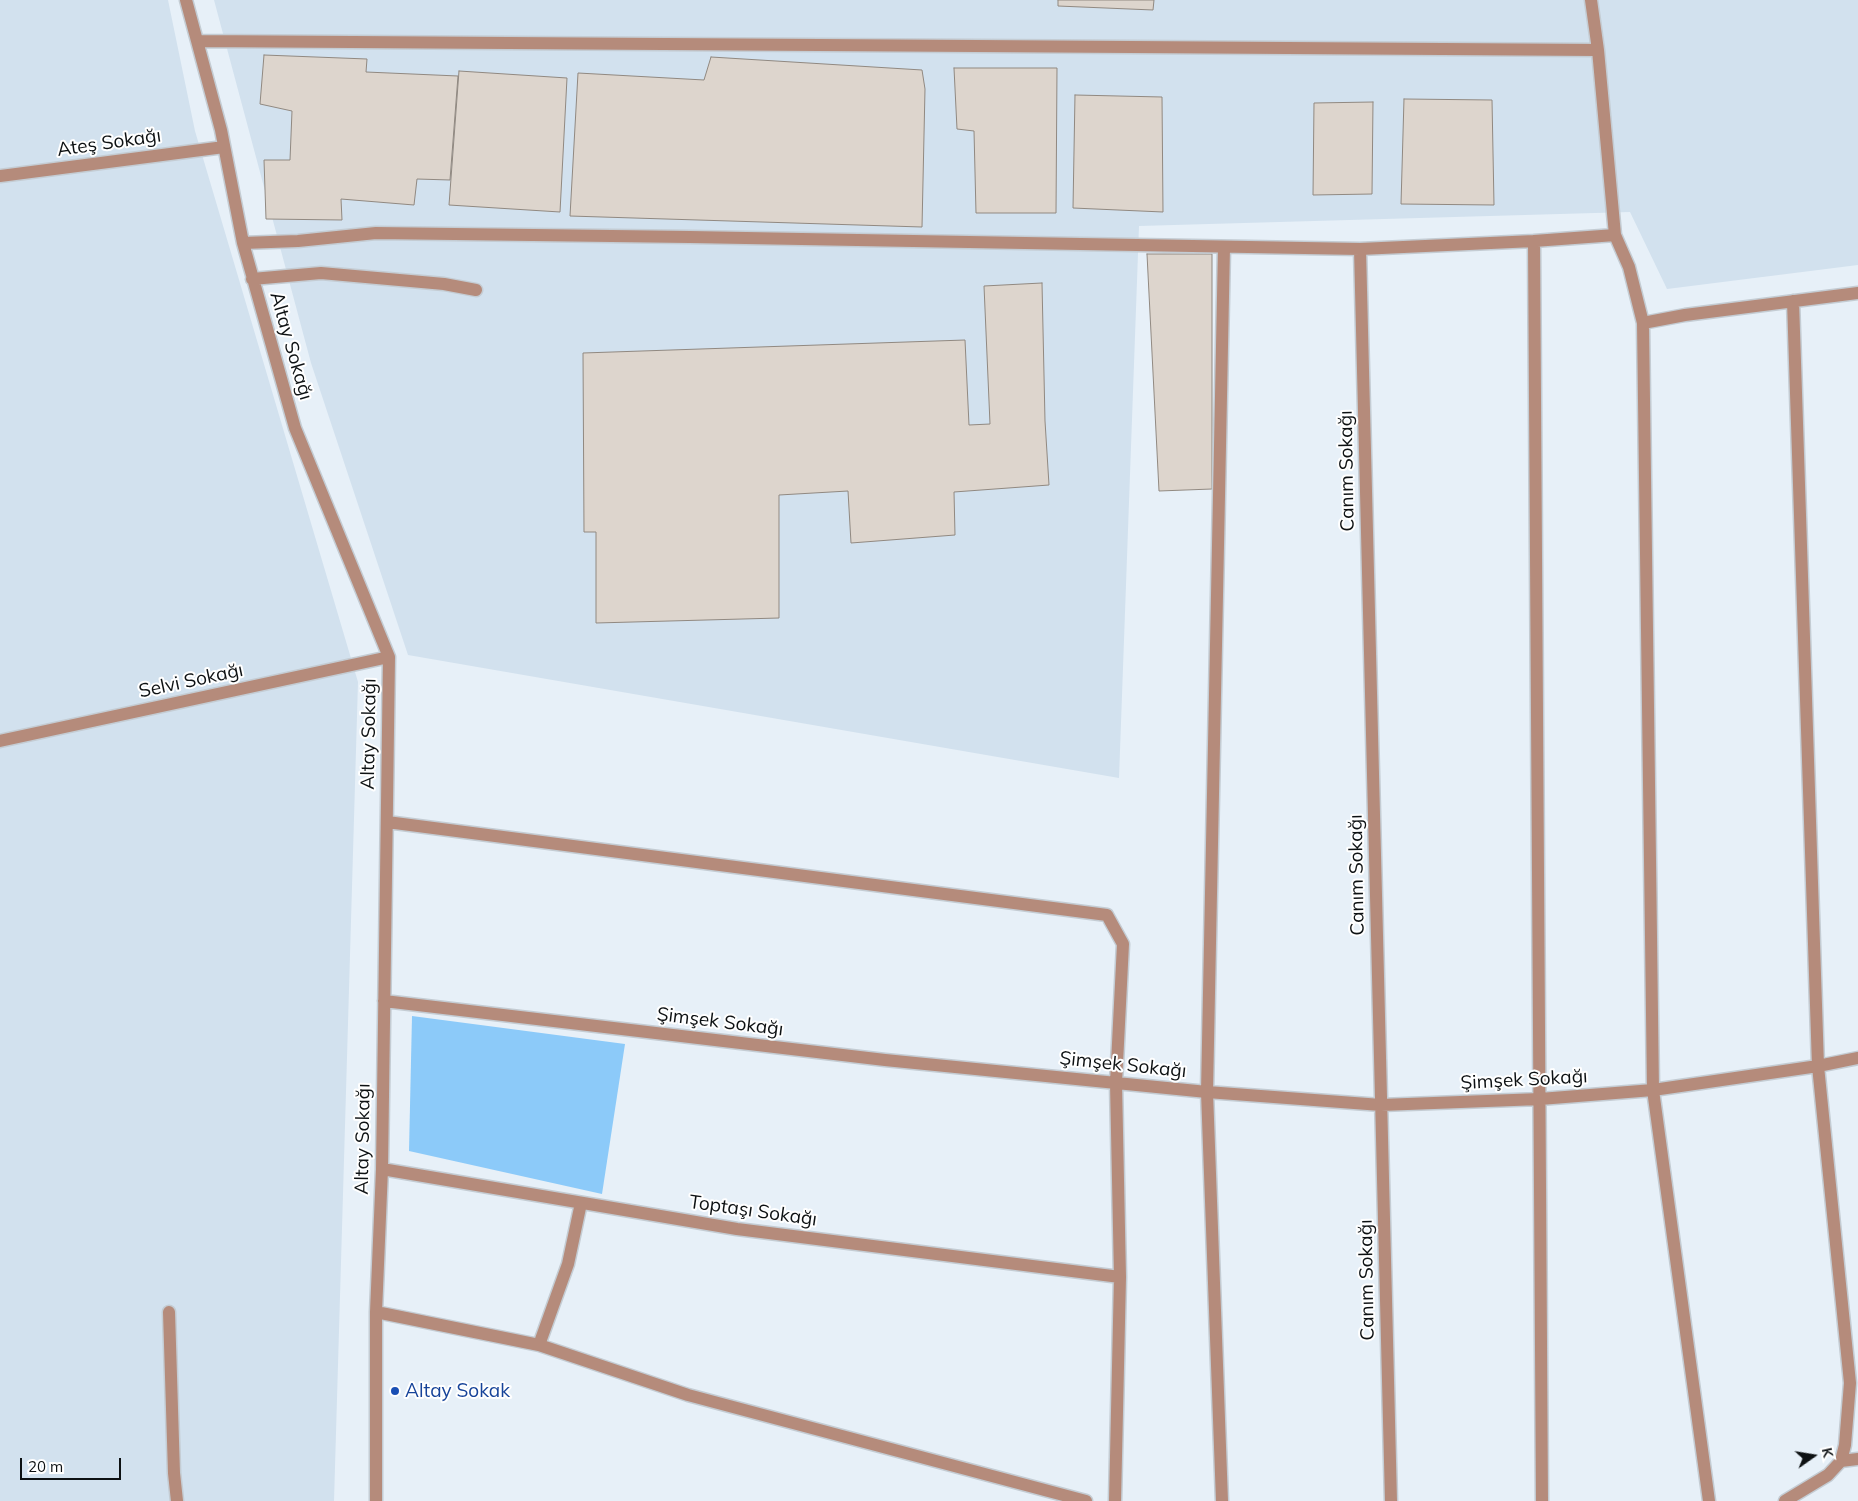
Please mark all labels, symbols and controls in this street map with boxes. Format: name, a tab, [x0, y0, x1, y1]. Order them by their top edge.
street label: Ateş Sokağı	[56, 124, 162, 162]
street label: Altay Sokağı	[265, 289, 317, 403]
street label: Canım Sokağı	[1335, 410, 1359, 532]
street label: Selvi Sokağı	[137, 659, 245, 703]
street label: Altay Sokağı	[357, 678, 381, 790]
street label: Canım Sokağı	[1345, 814, 1369, 936]
street label: Şimşek Sokağı	[655, 1003, 785, 1041]
street label: Şimşek Sokağı	[1059, 1047, 1187, 1083]
street label: Şimşek Sokağı	[1460, 1065, 1588, 1095]
street label: Altay Sokağı	[351, 1083, 375, 1195]
street label: Toptaşı Sokağı	[688, 1191, 818, 1231]
street label: Canım Sokağı	[1355, 1219, 1379, 1341]
place label: Altay Sokak	[405, 1380, 510, 1402]
marker: Altay Sokak	[389, 1385, 401, 1397]
north arrow	[1788, 1431, 1838, 1481]
text: K	[1818, 1446, 1837, 1459]
scale bar	[22, 1448, 124, 1480]
text: 20 m	[28, 1457, 63, 1476]

